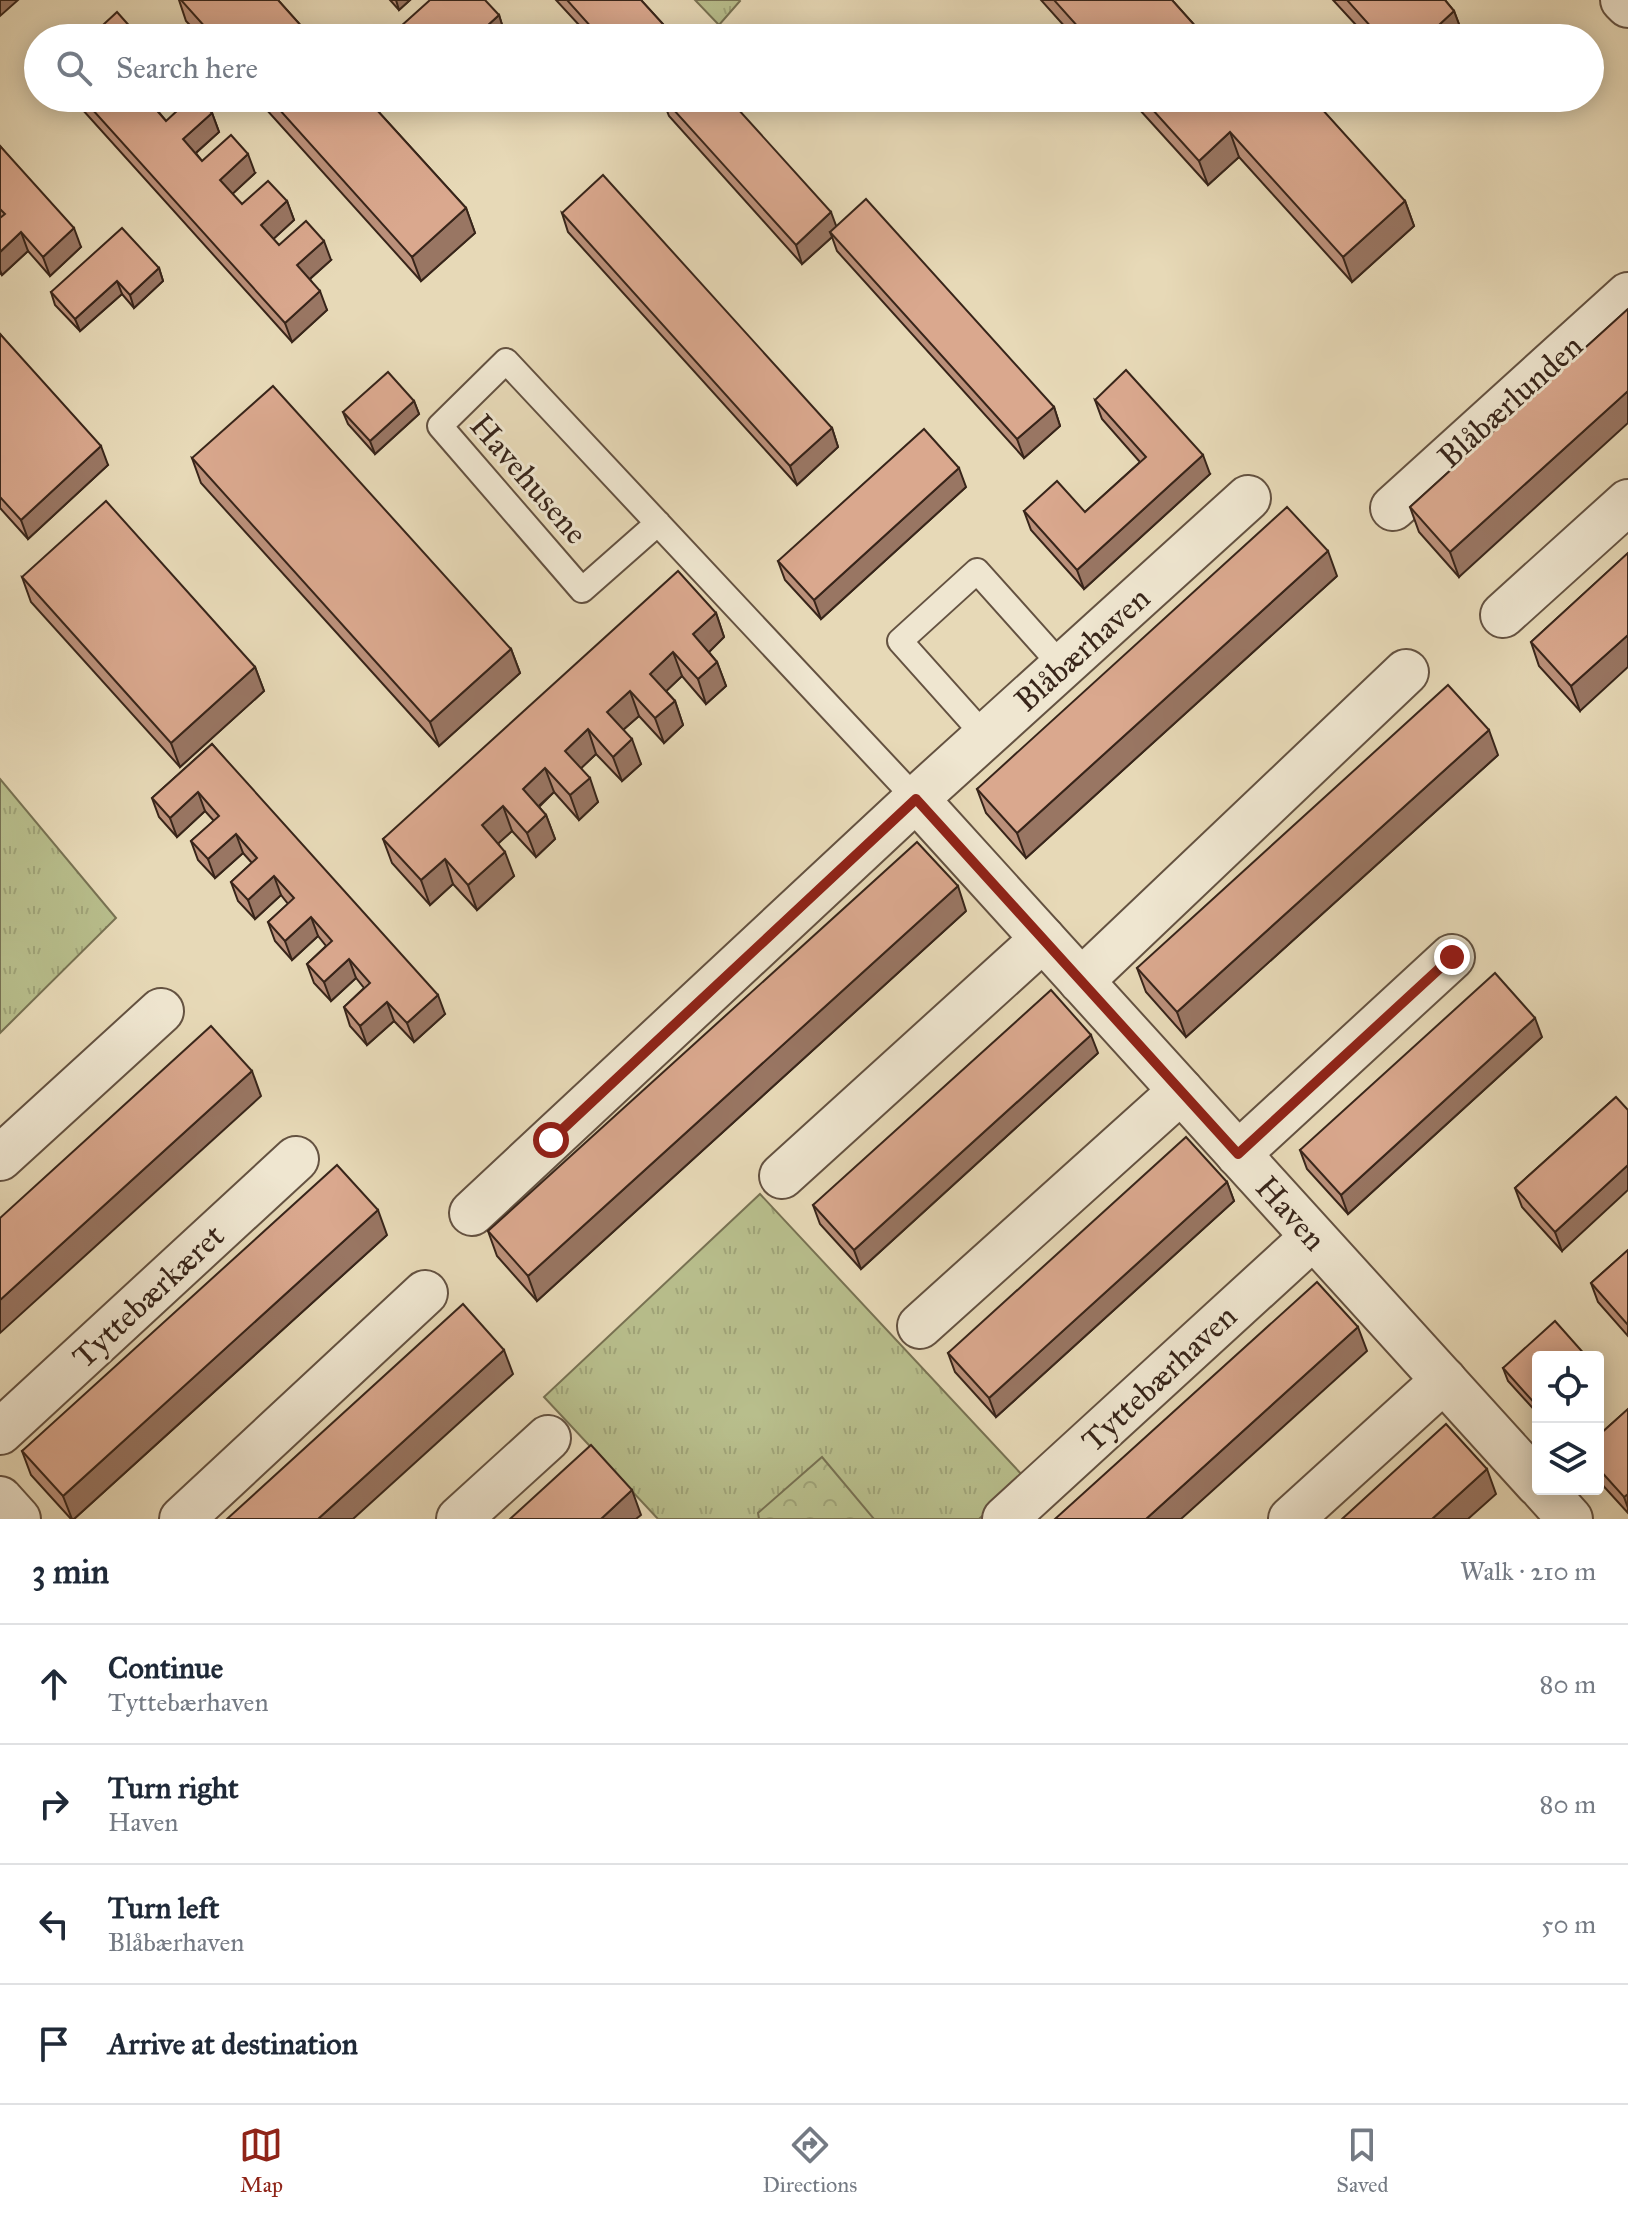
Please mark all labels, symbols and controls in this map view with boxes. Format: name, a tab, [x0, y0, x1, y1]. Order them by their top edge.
search box	[24, 24, 1604, 112]
icon: search	[52, 46, 96, 90]
text: Search here	[116, 50, 258, 86]
street label: Blåbærlunden	[1430, 326, 1591, 476]
street label: Havehusene	[462, 406, 596, 552]
street label: Blåbærhaven	[1007, 579, 1158, 720]
route end	[1434, 939, 1470, 975]
route start	[533, 1122, 569, 1158]
street label: Haven	[1247, 1168, 1334, 1259]
street label: Tyttebærkæret	[64, 1216, 232, 1376]
street label: Tyttebærhaven	[1074, 1297, 1245, 1460]
map controls	[1532, 1351, 1604, 1495]
button: locate	[1532, 1351, 1604, 1423]
button: layers	[1532, 1423, 1604, 1495]
text: 3 min	[32, 1551, 109, 1592]
text: Walk · 210 m	[1460, 1555, 1596, 1587]
text: Continue	[108, 1650, 223, 1686]
icon: ahead	[32, 1662, 76, 1706]
text: 80 m	[1540, 1668, 1596, 1700]
text: Tyttebærhaven	[108, 1686, 268, 1718]
text: Turn right	[108, 1770, 239, 1806]
icon: right	[32, 1782, 76, 1826]
text: 80 m	[1540, 1788, 1596, 1820]
text: Haven	[108, 1806, 178, 1838]
text: Turn left	[108, 1890, 219, 1926]
icon: left	[32, 1902, 76, 1946]
text: 50 m	[1541, 1908, 1596, 1940]
text: Blåbærhaven	[108, 1926, 244, 1958]
icon: arrive	[32, 2022, 76, 2066]
text: Arrive at destination	[108, 2026, 358, 2062]
tab: Map	[239, 2123, 283, 2198]
tab: Directions	[762, 2123, 857, 2198]
tab: Saved	[1336, 2123, 1388, 2198]

